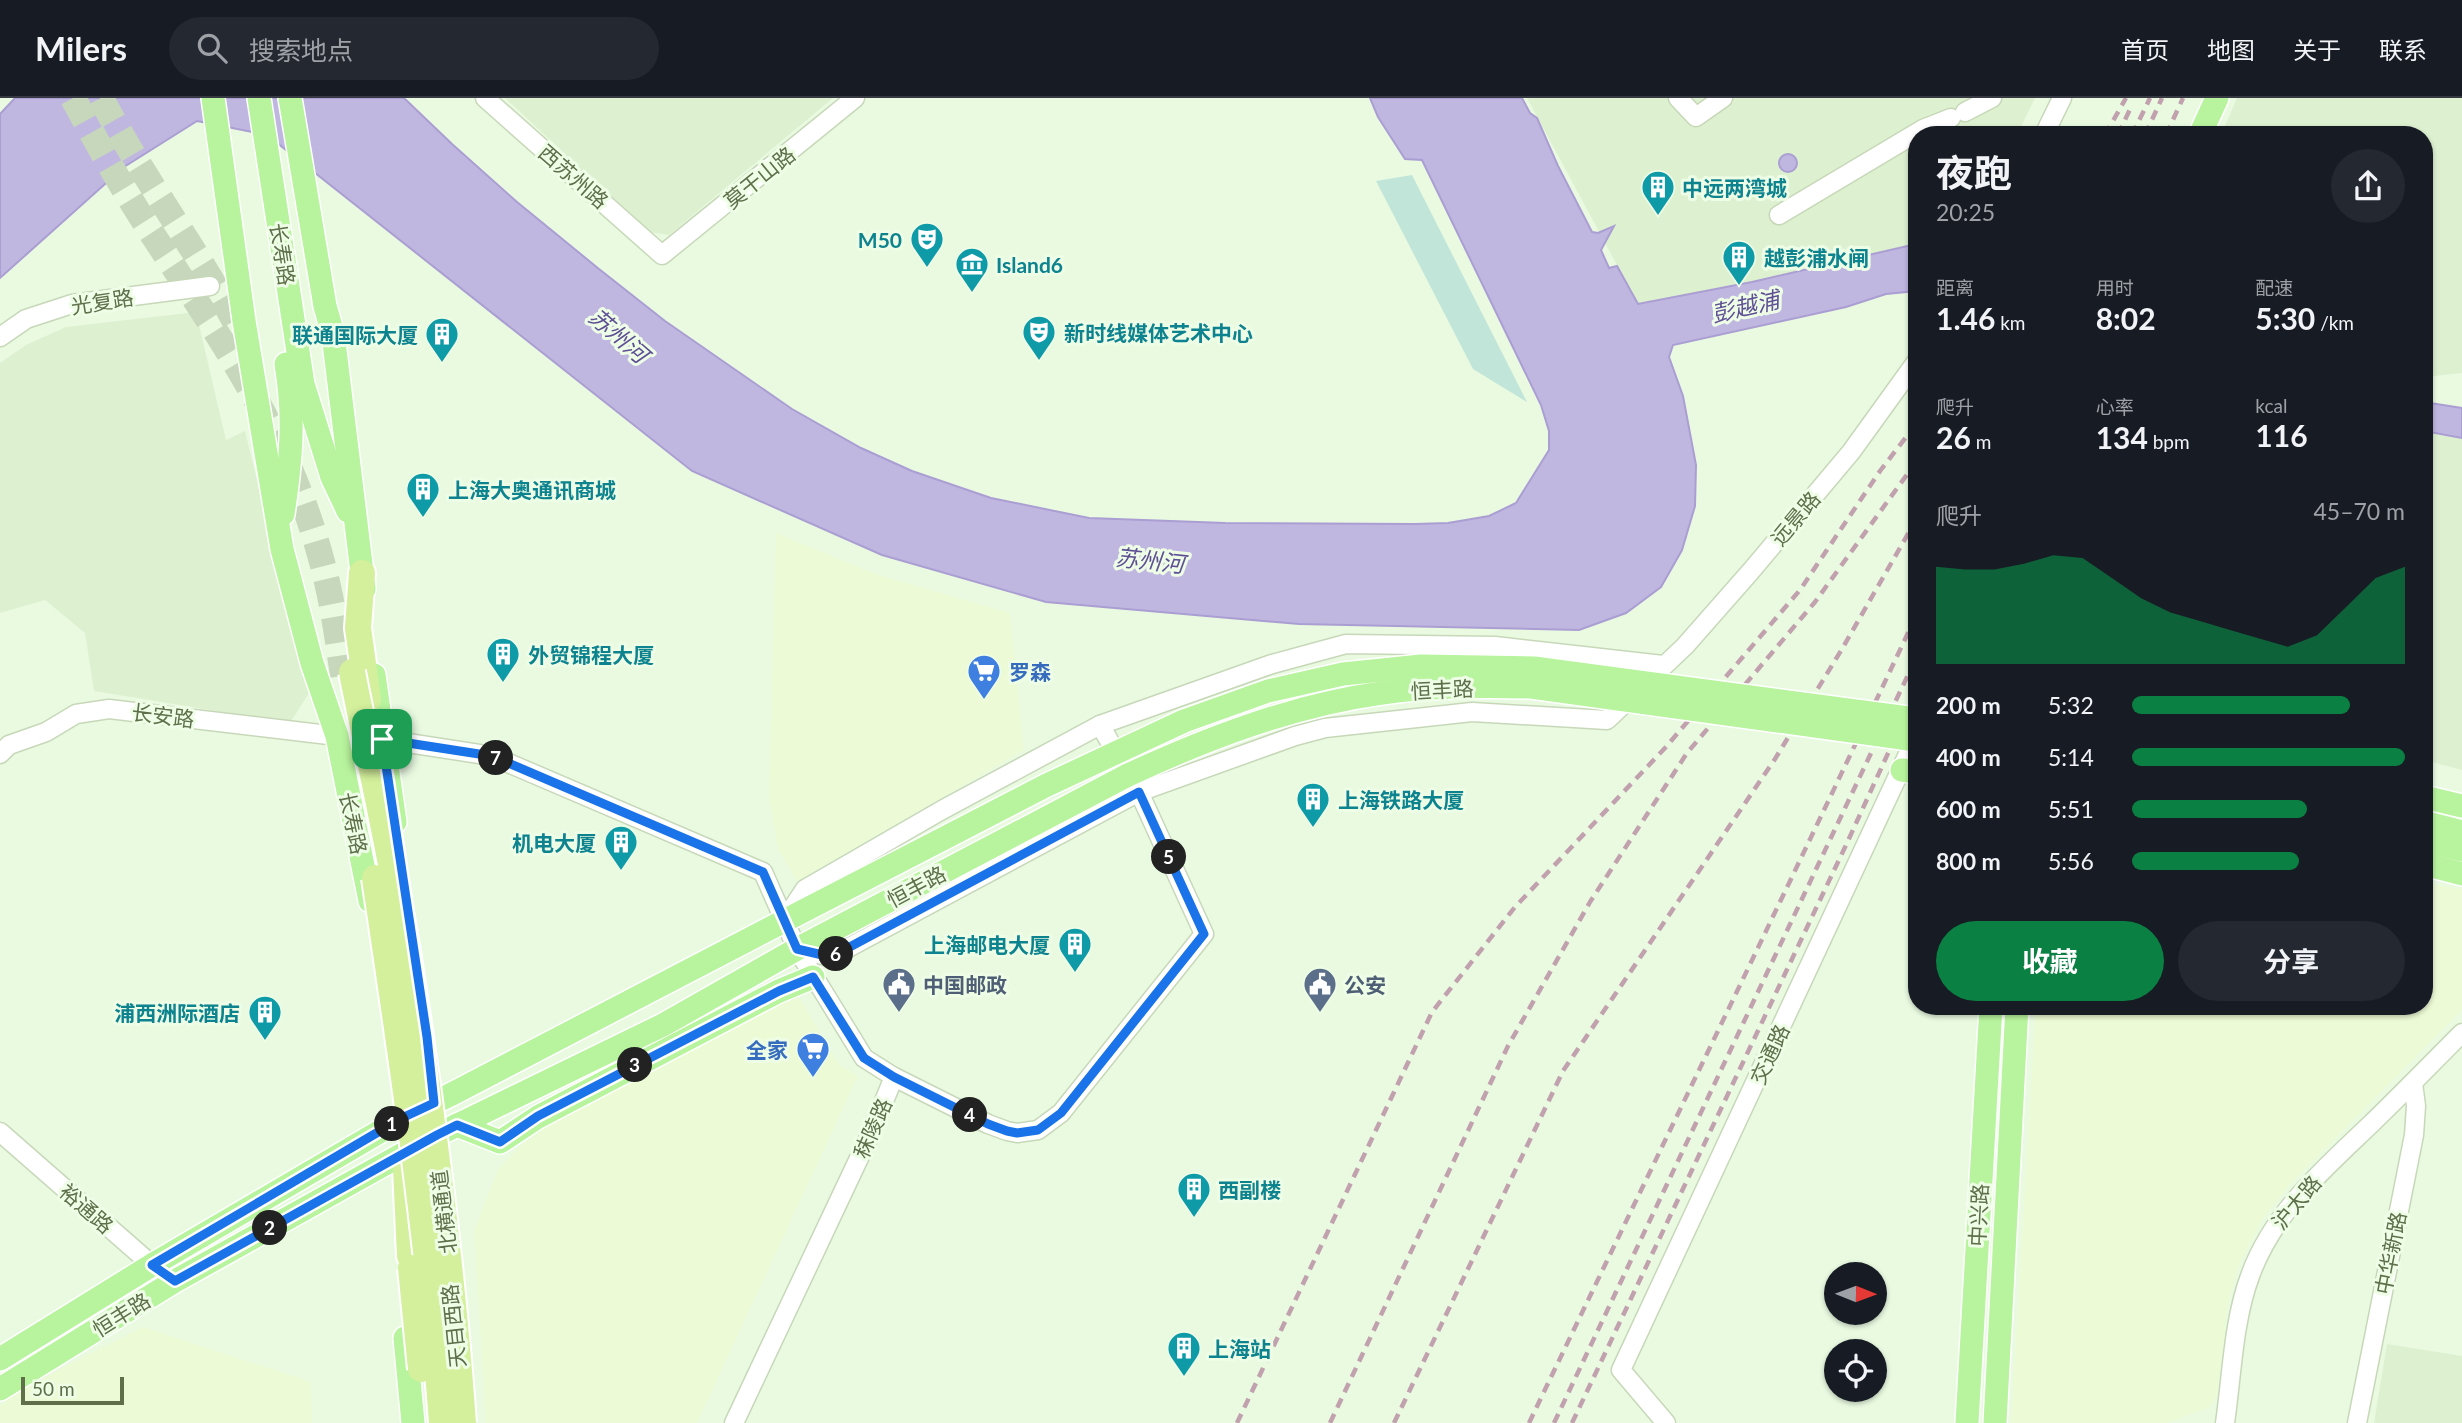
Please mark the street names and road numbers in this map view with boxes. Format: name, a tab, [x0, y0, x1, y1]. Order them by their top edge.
street label: 西苏州路	[534, 139, 614, 213]
street label: 莫干山路	[718, 141, 800, 213]
street label: 长寿路	[266, 221, 300, 287]
street label: 光复路	[69, 284, 135, 318]
street label: 远景路	[1765, 486, 1825, 550]
street label: 恒丰路	[1410, 675, 1474, 703]
street label: 长安路	[130, 699, 196, 731]
street label: 长寿路	[335, 790, 373, 856]
street label: 恒丰路	[882, 860, 950, 912]
street label: 交通路	[1744, 1020, 1794, 1088]
street label: 秣陵路	[848, 1094, 896, 1162]
street label: 北横通道	[425, 1169, 461, 1255]
street label: 沪太路	[2266, 1170, 2326, 1234]
street label: 裕通路	[55, 1178, 119, 1238]
street label: 中兴路	[1964, 1183, 1992, 1247]
street label: 中华新路	[2370, 1209, 2410, 1297]
street label: 天目西路	[436, 1283, 470, 1369]
street label: 恒丰路	[88, 1287, 154, 1341]

